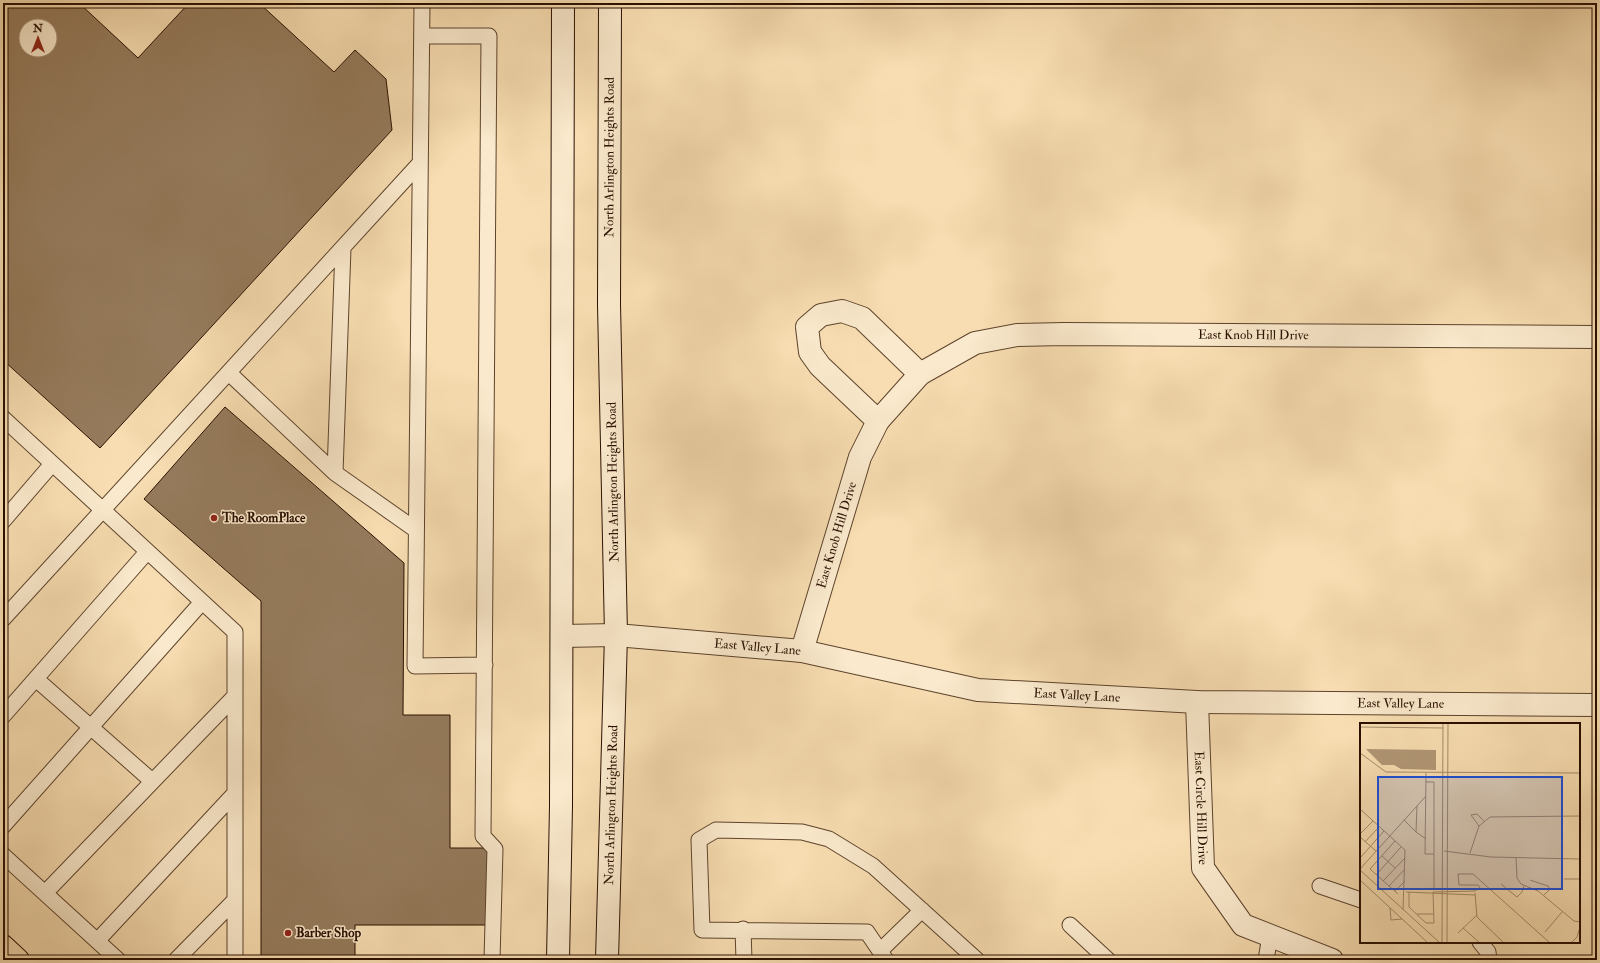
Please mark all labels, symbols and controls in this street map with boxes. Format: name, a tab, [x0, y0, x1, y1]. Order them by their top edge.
north arrow	[18, 18, 58, 58]
text: N	[32, 22, 44, 35]
street label: North Arlington Heights Road	[601, 76, 618, 237]
street label: East Knob Hill Drive	[1198, 327, 1309, 343]
street label: North Arlington Heights Road	[604, 401, 622, 562]
street label: East Knob Hill Drive	[813, 479, 860, 590]
place label: The RoomPlace	[221, 510, 306, 526]
marker: The RoomPlace	[209, 513, 219, 523]
street label: East Valley Lane	[713, 635, 802, 659]
street label: East Valley Lane	[1033, 685, 1121, 706]
street label: East Valley Lane	[1357, 695, 1445, 713]
inset map	[1360, 723, 1580, 943]
street label: North Arlington Heights Road	[601, 724, 622, 885]
street label: East Circle Hill Drive	[1191, 751, 1211, 866]
place label: Barber Shop	[296, 925, 361, 942]
marker: Barber Shop	[283, 928, 293, 938]

